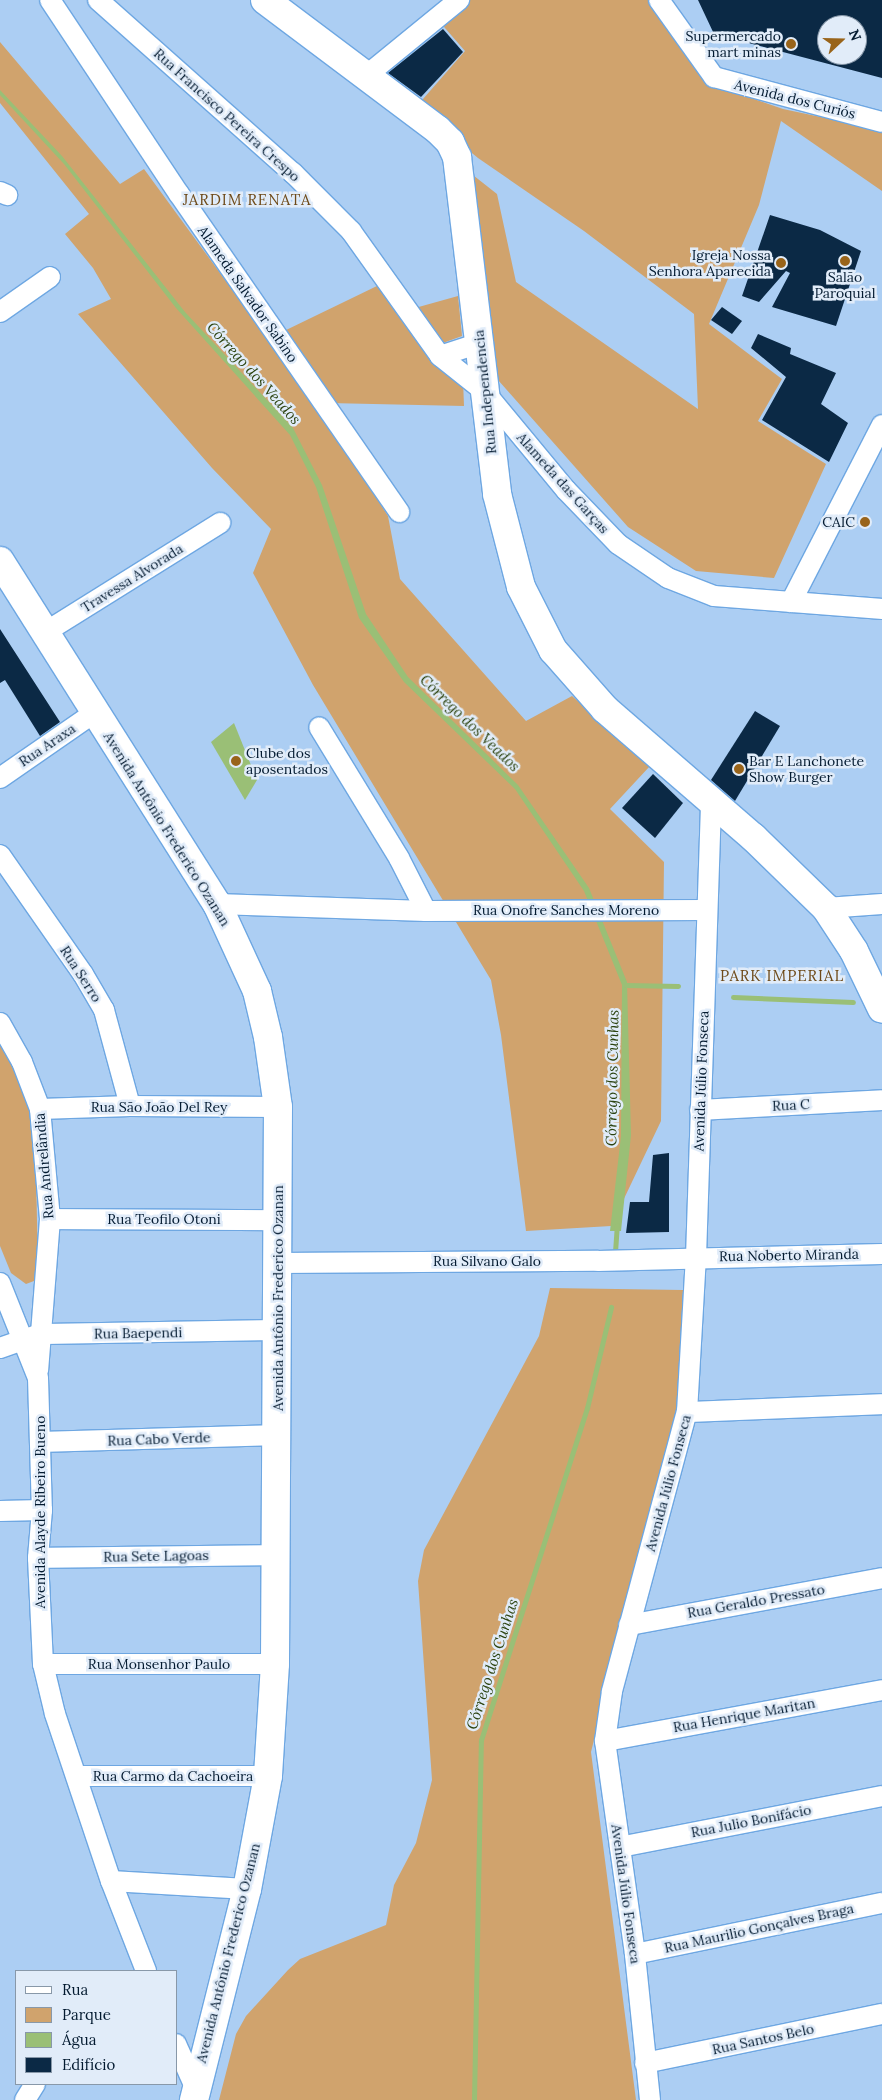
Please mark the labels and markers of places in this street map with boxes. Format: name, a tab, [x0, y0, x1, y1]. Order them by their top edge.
place label: Supermercado mart minas	[686, 28, 781, 60]
marker: Supermercado mart minas	[785, 38, 797, 50]
place label: Igreja Nossa Senhora Aparecida	[649, 247, 771, 280]
marker: Salão Paroquial	[839, 255, 851, 267]
marker: Igreja Nossa Senhora Aparecida	[775, 257, 787, 269]
place label: Salão Paroquial	[814, 269, 876, 302]
place label: CAIC	[822, 514, 855, 530]
marker: CAIC	[859, 516, 871, 528]
place label: Clube dos aposentados	[246, 745, 328, 778]
place label: Bar E Lanchonete Show Burger	[749, 753, 864, 786]
marker: Clube dos aposentados	[230, 755, 242, 767]
marker: Bar E Lanchonete Show Burger	[733, 763, 745, 775]

